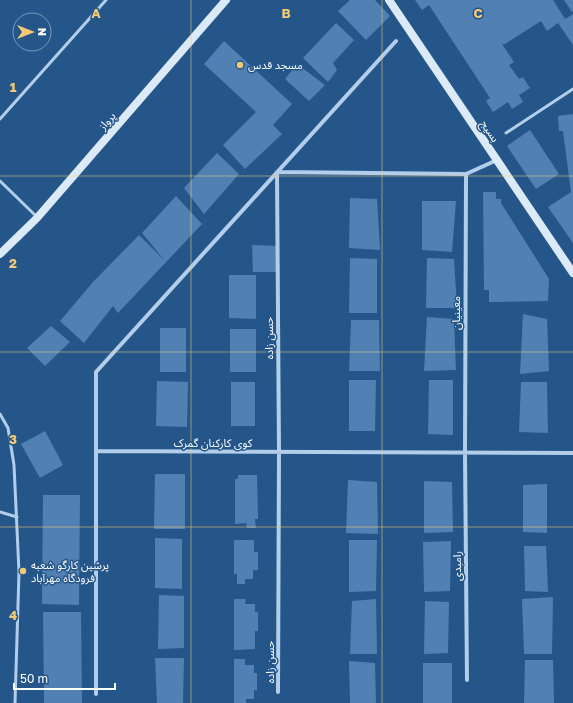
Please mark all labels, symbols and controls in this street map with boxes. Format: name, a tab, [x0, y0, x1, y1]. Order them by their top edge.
text: A	[91, 5, 101, 21]
text: B	[281, 5, 291, 21]
text: C	[473, 5, 483, 21]
north arrow	[12, 12, 52, 52]
text: N	[36, 28, 49, 36]
place label: مسجد قدس	[248, 58, 303, 72]
marker: مسجد قدس	[235, 60, 245, 70]
text: 1	[10, 79, 17, 95]
street label: پرواز	[95, 109, 119, 134]
street label: بسیج	[477, 117, 502, 145]
text: 2	[9, 255, 17, 271]
street label: معینیان	[449, 296, 463, 330]
street label: حسن زاده	[262, 316, 276, 359]
text: 3	[9, 431, 17, 447]
street label: کوی کارکنان گمرک	[174, 436, 253, 450]
street label: رامبدی	[450, 551, 464, 581]
place label: پرشین کارگو شعبه فرودگاه مهرآباد	[31, 558, 109, 585]
marker: پرشین کارگو شعبه فرودگاه مهرآباد	[18, 566, 28, 576]
text: 4	[9, 607, 17, 623]
street label: حسن زاده	[263, 640, 277, 683]
scale bar	[14, 665, 115, 691]
text: 50 m	[20, 671, 48, 686]

